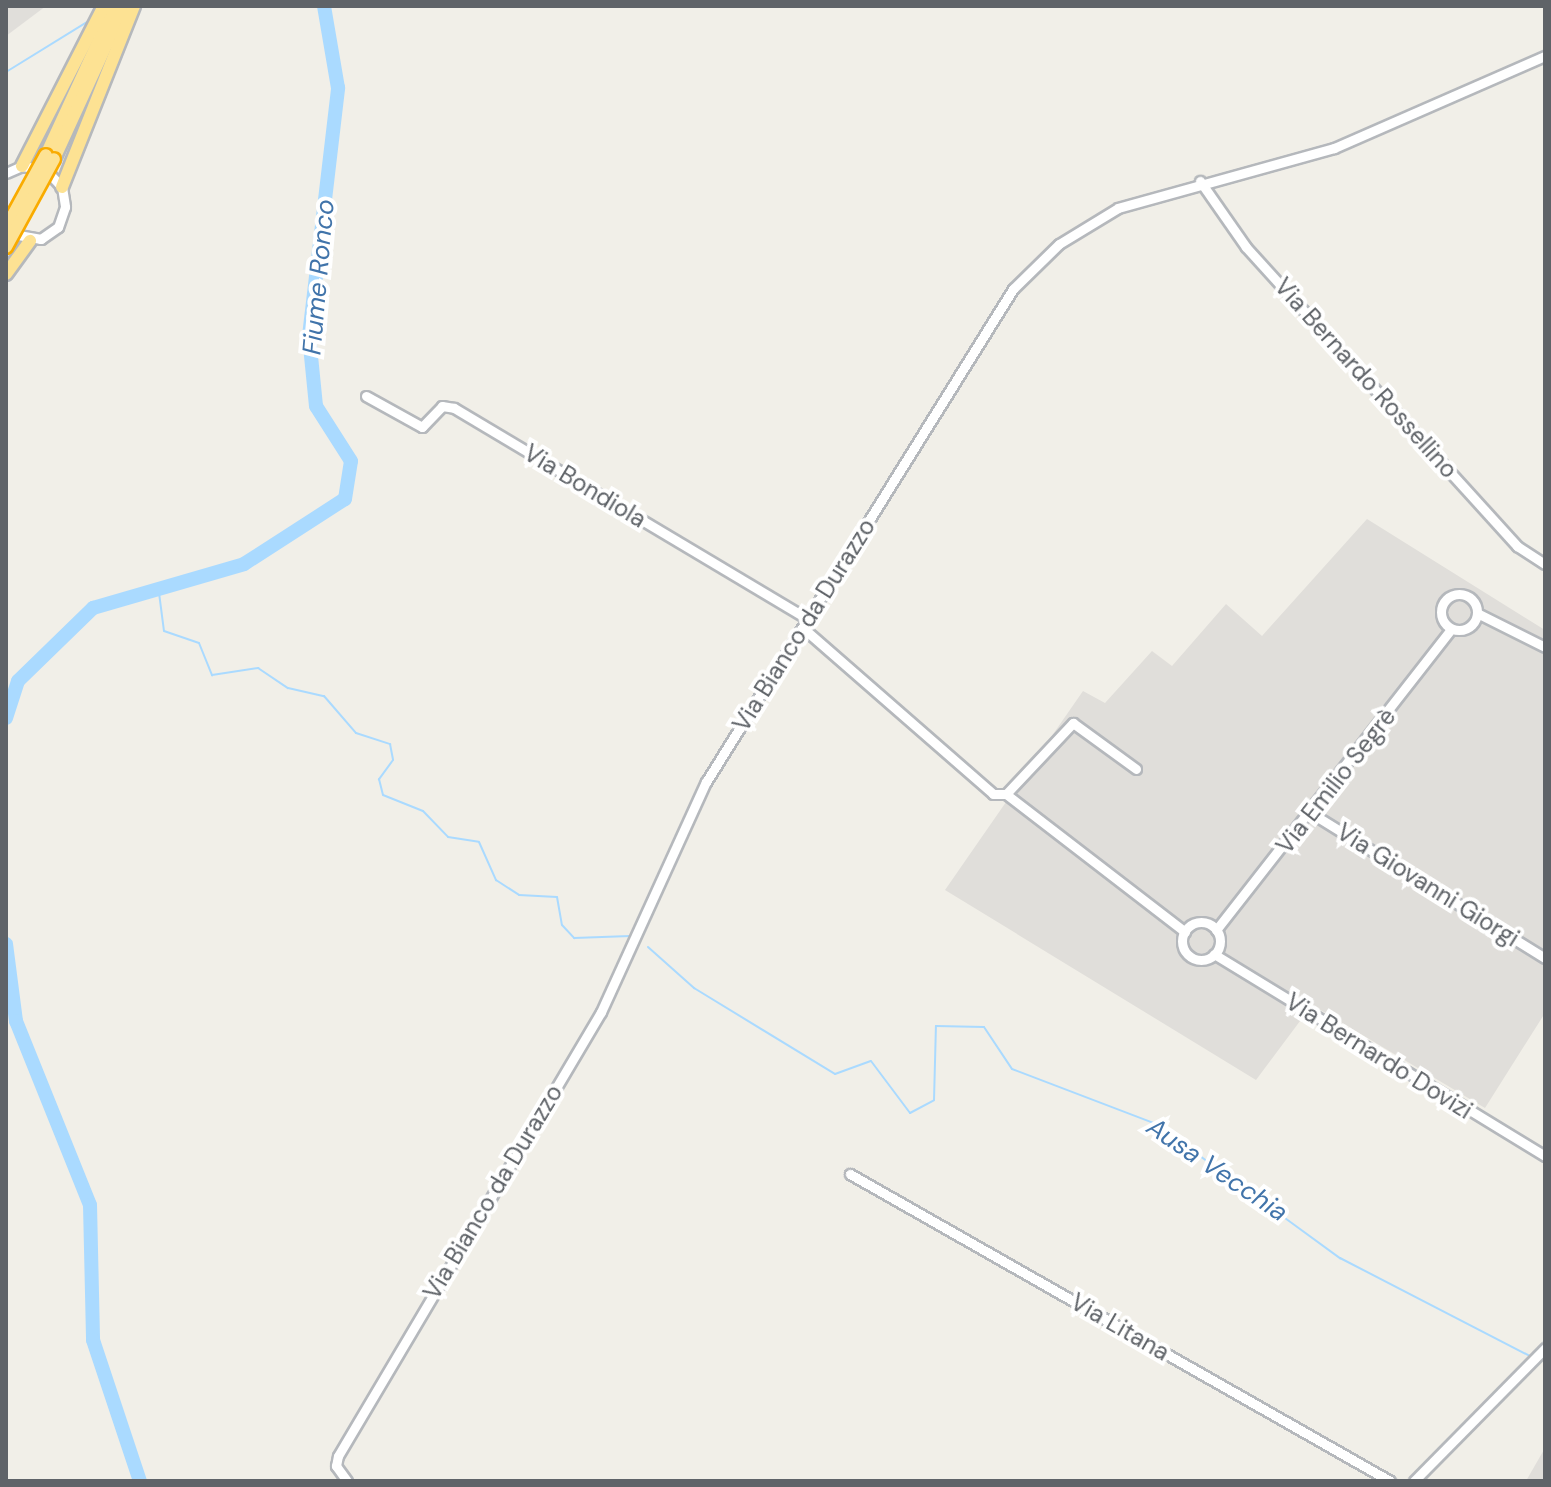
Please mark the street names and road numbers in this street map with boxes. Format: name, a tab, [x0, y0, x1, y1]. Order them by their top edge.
street label: Via Bernardo Rossellino	[1269, 272, 1463, 484]
street label: Via Bondiola	[519, 438, 651, 534]
street label: Via Bianco da Durazzo	[727, 513, 881, 737]
street label: Via Emilio Segrè	[1270, 703, 1402, 859]
street label: Via Giovanni Giorgi	[1332, 817, 1524, 953]
street label: Via Bernardo Dovizi	[1280, 987, 1478, 1125]
street label: Via Bianco da Durazzo	[417, 1079, 569, 1305]
street label: Via Litana	[1066, 1287, 1174, 1367]

